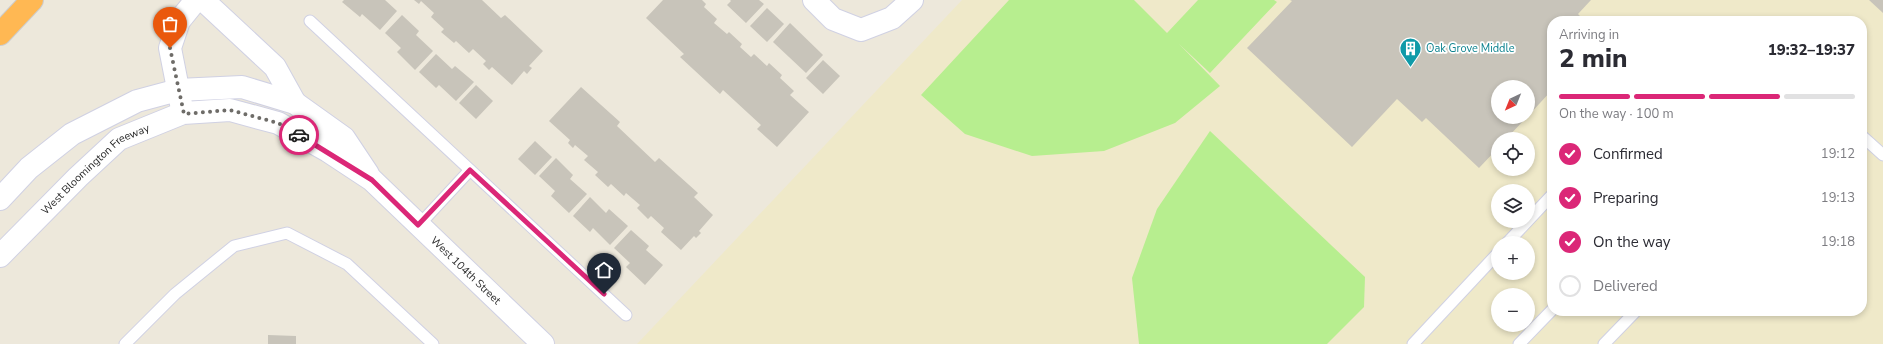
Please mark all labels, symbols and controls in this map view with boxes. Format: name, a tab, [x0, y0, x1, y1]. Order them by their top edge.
pin	[153, 7.0, 187, 48]
icon: bag	[159, 13, 181, 35]
text: Arriving in	[1559, 26, 1619, 44]
building icon: Oak Grove Middle	[1397, 35, 1423, 68]
text: 19:32–19:37	[1768, 40, 1855, 60]
place label: Oak Grove Middle	[1426, 41, 1515, 56]
text: 2 min	[1559, 41, 1627, 76]
north arrow	[1491, 80, 1535, 124]
map controls	[1491, 80, 1535, 332]
text: On the way · 100 m	[1559, 105, 1674, 123]
courier	[279, 115, 319, 155]
street label: West Bloomington Freeway	[38, 120, 152, 218]
icon: car	[288, 124, 310, 146]
button: locate	[1491, 132, 1535, 176]
icon: check	[1559, 143, 1581, 165]
text: Confirmed	[1593, 144, 1663, 164]
text: 19:12	[1821, 145, 1855, 163]
button: layers	[1491, 184, 1535, 228]
icon: check	[1559, 187, 1581, 209]
text: Preparing	[1593, 188, 1658, 208]
text: 19:13	[1821, 189, 1855, 207]
icon: check	[1559, 231, 1581, 253]
text: On the way	[1593, 232, 1671, 252]
street label: West 104th Street	[427, 233, 504, 308]
text: 19:18	[1821, 233, 1855, 251]
button: +	[1491, 236, 1535, 280]
pin	[587, 253, 621, 294]
icon: home	[593, 259, 615, 281]
text: Delivered	[1593, 276, 1658, 296]
button: −	[1491, 288, 1535, 332]

